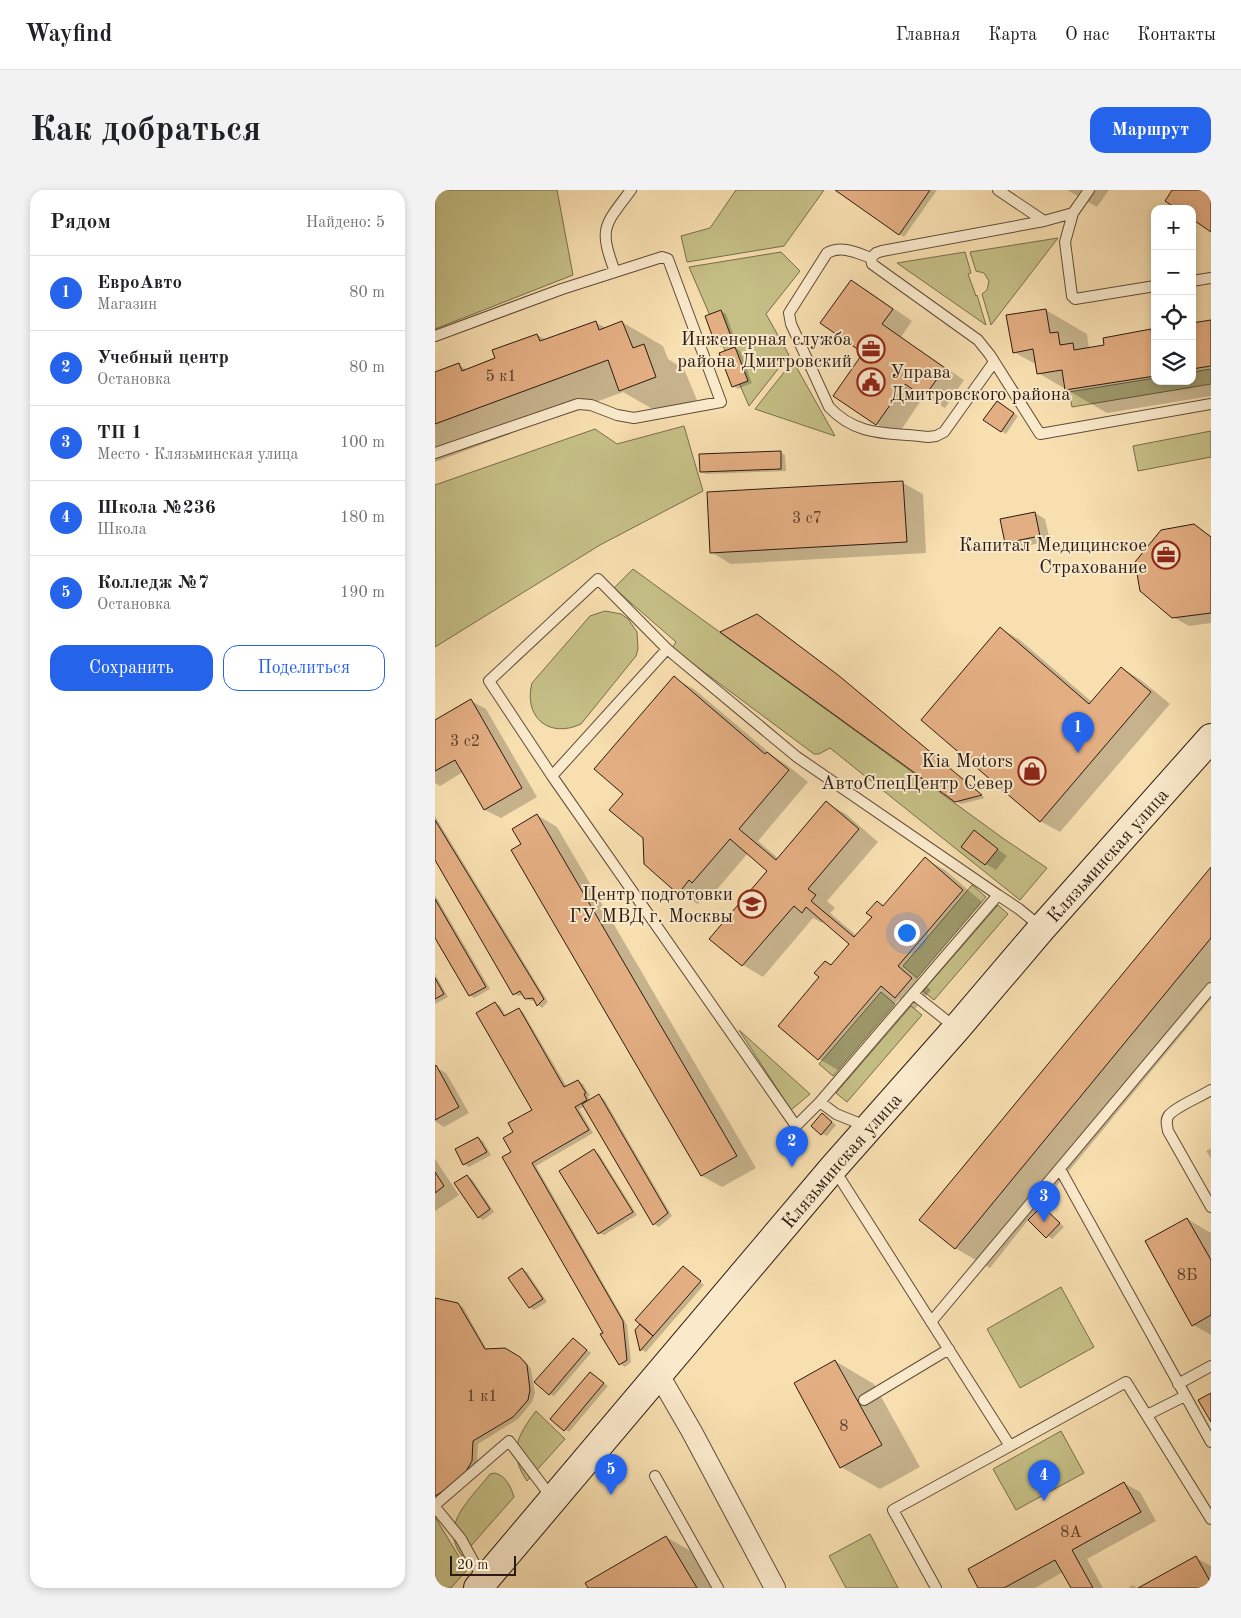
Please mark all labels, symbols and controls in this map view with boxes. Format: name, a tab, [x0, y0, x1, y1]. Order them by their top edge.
text: Wayfind	[25, 23, 112, 47]
text: Главная	[896, 26, 960, 44]
text: Карта	[988, 26, 1037, 44]
text: О нас	[1065, 26, 1109, 44]
text: Контакты	[1137, 26, 1216, 44]
button: Маршрут	[1090, 107, 1211, 153]
text: Как добраться	[30, 113, 261, 148]
map controls	[1151, 205, 1196, 385]
button: +	[1151, 205, 1196, 250]
text: Рядом	[50, 212, 111, 233]
text: Найдено: 5	[306, 215, 385, 231]
button: −	[1151, 250, 1196, 295]
text: ЕвроАвто	[97, 274, 182, 293]
text: 1	[61, 285, 71, 301]
text: 80 m	[349, 285, 385, 301]
button: locate	[1151, 295, 1196, 340]
text: Магазин	[97, 297, 157, 313]
place label: Инженерная служба района Дмитровский	[677, 331, 853, 372]
office icon: Инженерная служба района Дмитровский	[856, 334, 886, 364]
button: layers	[1151, 340, 1196, 385]
text: Учебный центр	[97, 349, 229, 368]
text: 2	[61, 360, 71, 376]
text: 80 m	[349, 360, 385, 376]
place label: Управа Дмитровского района	[890, 364, 1071, 405]
public building icon: Управа Дмитровского района	[856, 367, 886, 397]
house number: 5 к1	[485, 369, 517, 385]
text: Остановка	[97, 372, 171, 388]
text: ТП 1	[97, 424, 142, 443]
text: 3	[61, 435, 71, 451]
text: 100 m	[340, 435, 385, 451]
text: Место · Клязьминская улица	[97, 447, 299, 463]
text: Школа №236	[97, 499, 216, 518]
text: 4	[61, 510, 71, 526]
text: 180 m	[340, 510, 385, 526]
house number: 3 с7	[792, 511, 822, 527]
text: Школа	[97, 522, 147, 538]
place label: Капитал Медицинское Страхование	[959, 537, 1147, 578]
office icon: Капитал Медицинское Страхование	[1151, 540, 1181, 570]
text: Колледж №7	[97, 574, 209, 593]
text: 5	[61, 585, 71, 601]
text: 190 m	[340, 585, 385, 601]
text: Остановка	[97, 597, 171, 613]
button: Сохранить	[50, 645, 213, 691]
button: Поделиться	[223, 645, 385, 691]
pin: 1	[1062, 712, 1094, 753]
house number: 3 с2	[450, 734, 480, 750]
place label: Kia Motors АвтоСпецЦентр Север	[821, 753, 1013, 794]
shop icon: Kia Motors АвтоСпецЦентр Север	[1017, 756, 1047, 786]
street label: Клязьминская улица	[1045, 786, 1174, 927]
place label: Центр подготовки ГУ МВД г. Москвы	[569, 886, 733, 927]
school or university icon: Центр подготовки ГУ МВД г. Москвы	[737, 889, 767, 919]
your location	[894, 920, 920, 946]
street label: Клязьминская улица	[779, 1090, 907, 1233]
pin: 2	[776, 1126, 808, 1167]
pin: 3	[1028, 1181, 1060, 1222]
house number: 8Б	[1177, 1268, 1197, 1284]
house number: 1 к1	[466, 1389, 498, 1405]
house number: 8	[839, 1419, 849, 1435]
pin: 5	[595, 1454, 627, 1495]
pin: 4	[1028, 1460, 1060, 1501]
house number: 8А	[1060, 1525, 1082, 1541]
scale bar	[450, 1553, 516, 1576]
text: 20 m	[457, 1558, 488, 1572]

